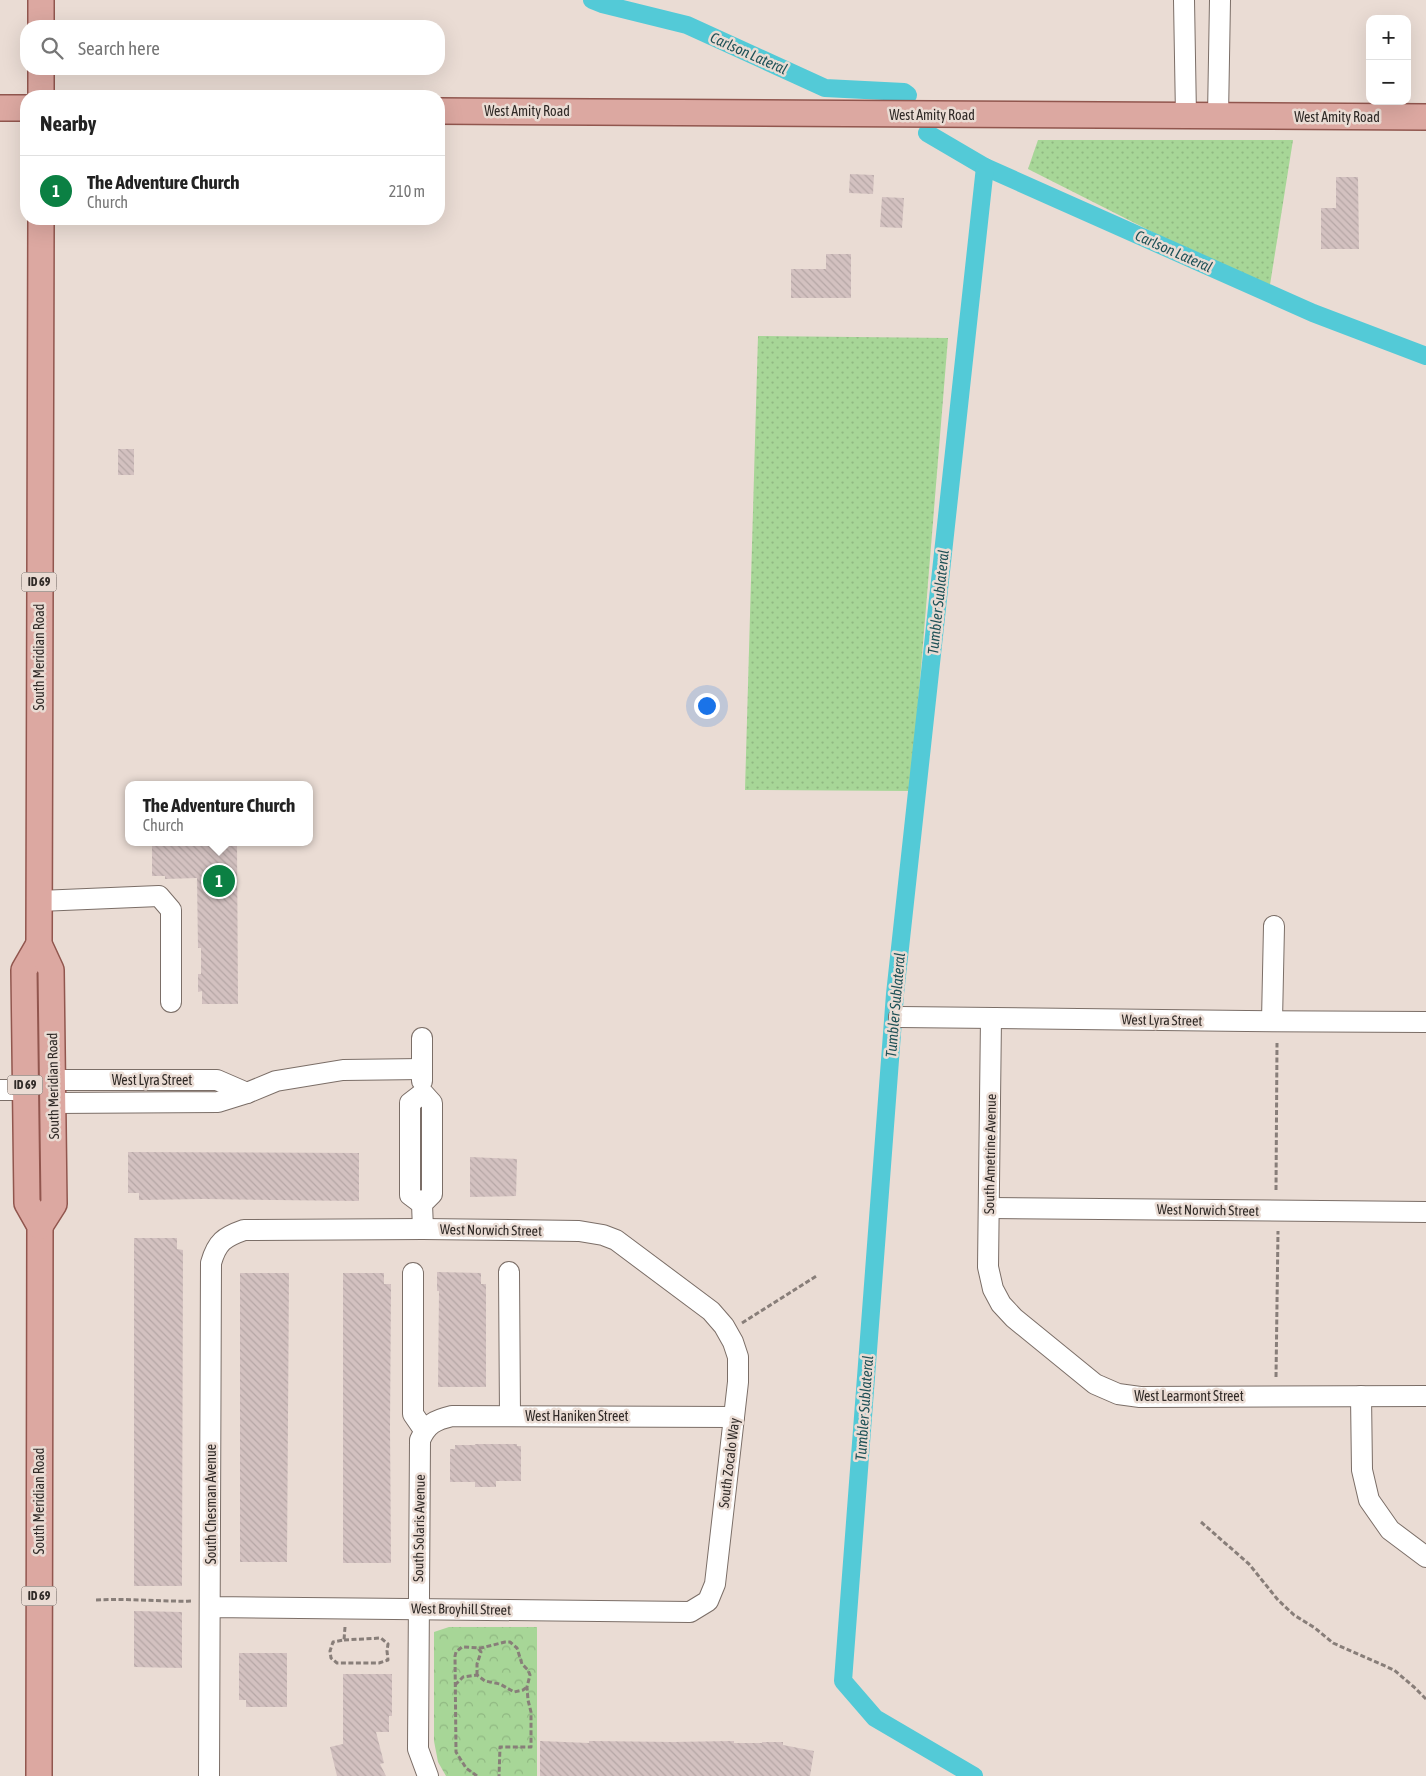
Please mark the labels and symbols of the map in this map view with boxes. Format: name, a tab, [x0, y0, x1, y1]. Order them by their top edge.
water label: Carlson Lateral	[708, 28, 790, 78]
street label: West Amity Road	[484, 103, 570, 119]
street label: West Amity Road	[889, 107, 975, 123]
street label: West Amity Road	[1294, 109, 1380, 125]
water label: Carlson Lateral	[1133, 226, 1215, 276]
water label: Tumbler Sublateral	[924, 549, 952, 655]
road number: ID 69	[22, 572, 56, 592]
street label: South Meridian Road	[31, 604, 47, 710]
your location	[694, 693, 720, 719]
pin: 1	[203, 862, 235, 900]
water label: Tumbler Sublateral	[882, 952, 908, 1058]
street label: West Lyra Street	[1121, 1011, 1203, 1029]
street label: South Meridian Road	[44, 1032, 62, 1140]
street label: West Lyra Street	[112, 1072, 192, 1088]
road number: ID 69	[8, 1076, 42, 1094]
street label: South Ametrine Avenue	[981, 1094, 999, 1214]
street label: West Norwich Street	[1157, 1201, 1259, 1219]
street label: West Norwich Street	[440, 1221, 542, 1239]
water label: Tumbler Sublateral	[852, 1355, 876, 1461]
street label: West Learmont Street	[1134, 1388, 1244, 1404]
street label: West Haniken Street	[525, 1408, 629, 1424]
street label: South Zocalo Way	[716, 1417, 742, 1509]
street label: South Chesman Avenue	[203, 1444, 219, 1564]
street label: South Meridian Road	[31, 1448, 47, 1554]
street label: South Solaris Avenue	[410, 1474, 428, 1582]
road number: ID 69	[22, 1586, 56, 1605]
street label: West Broyhill Street	[411, 1600, 511, 1618]

